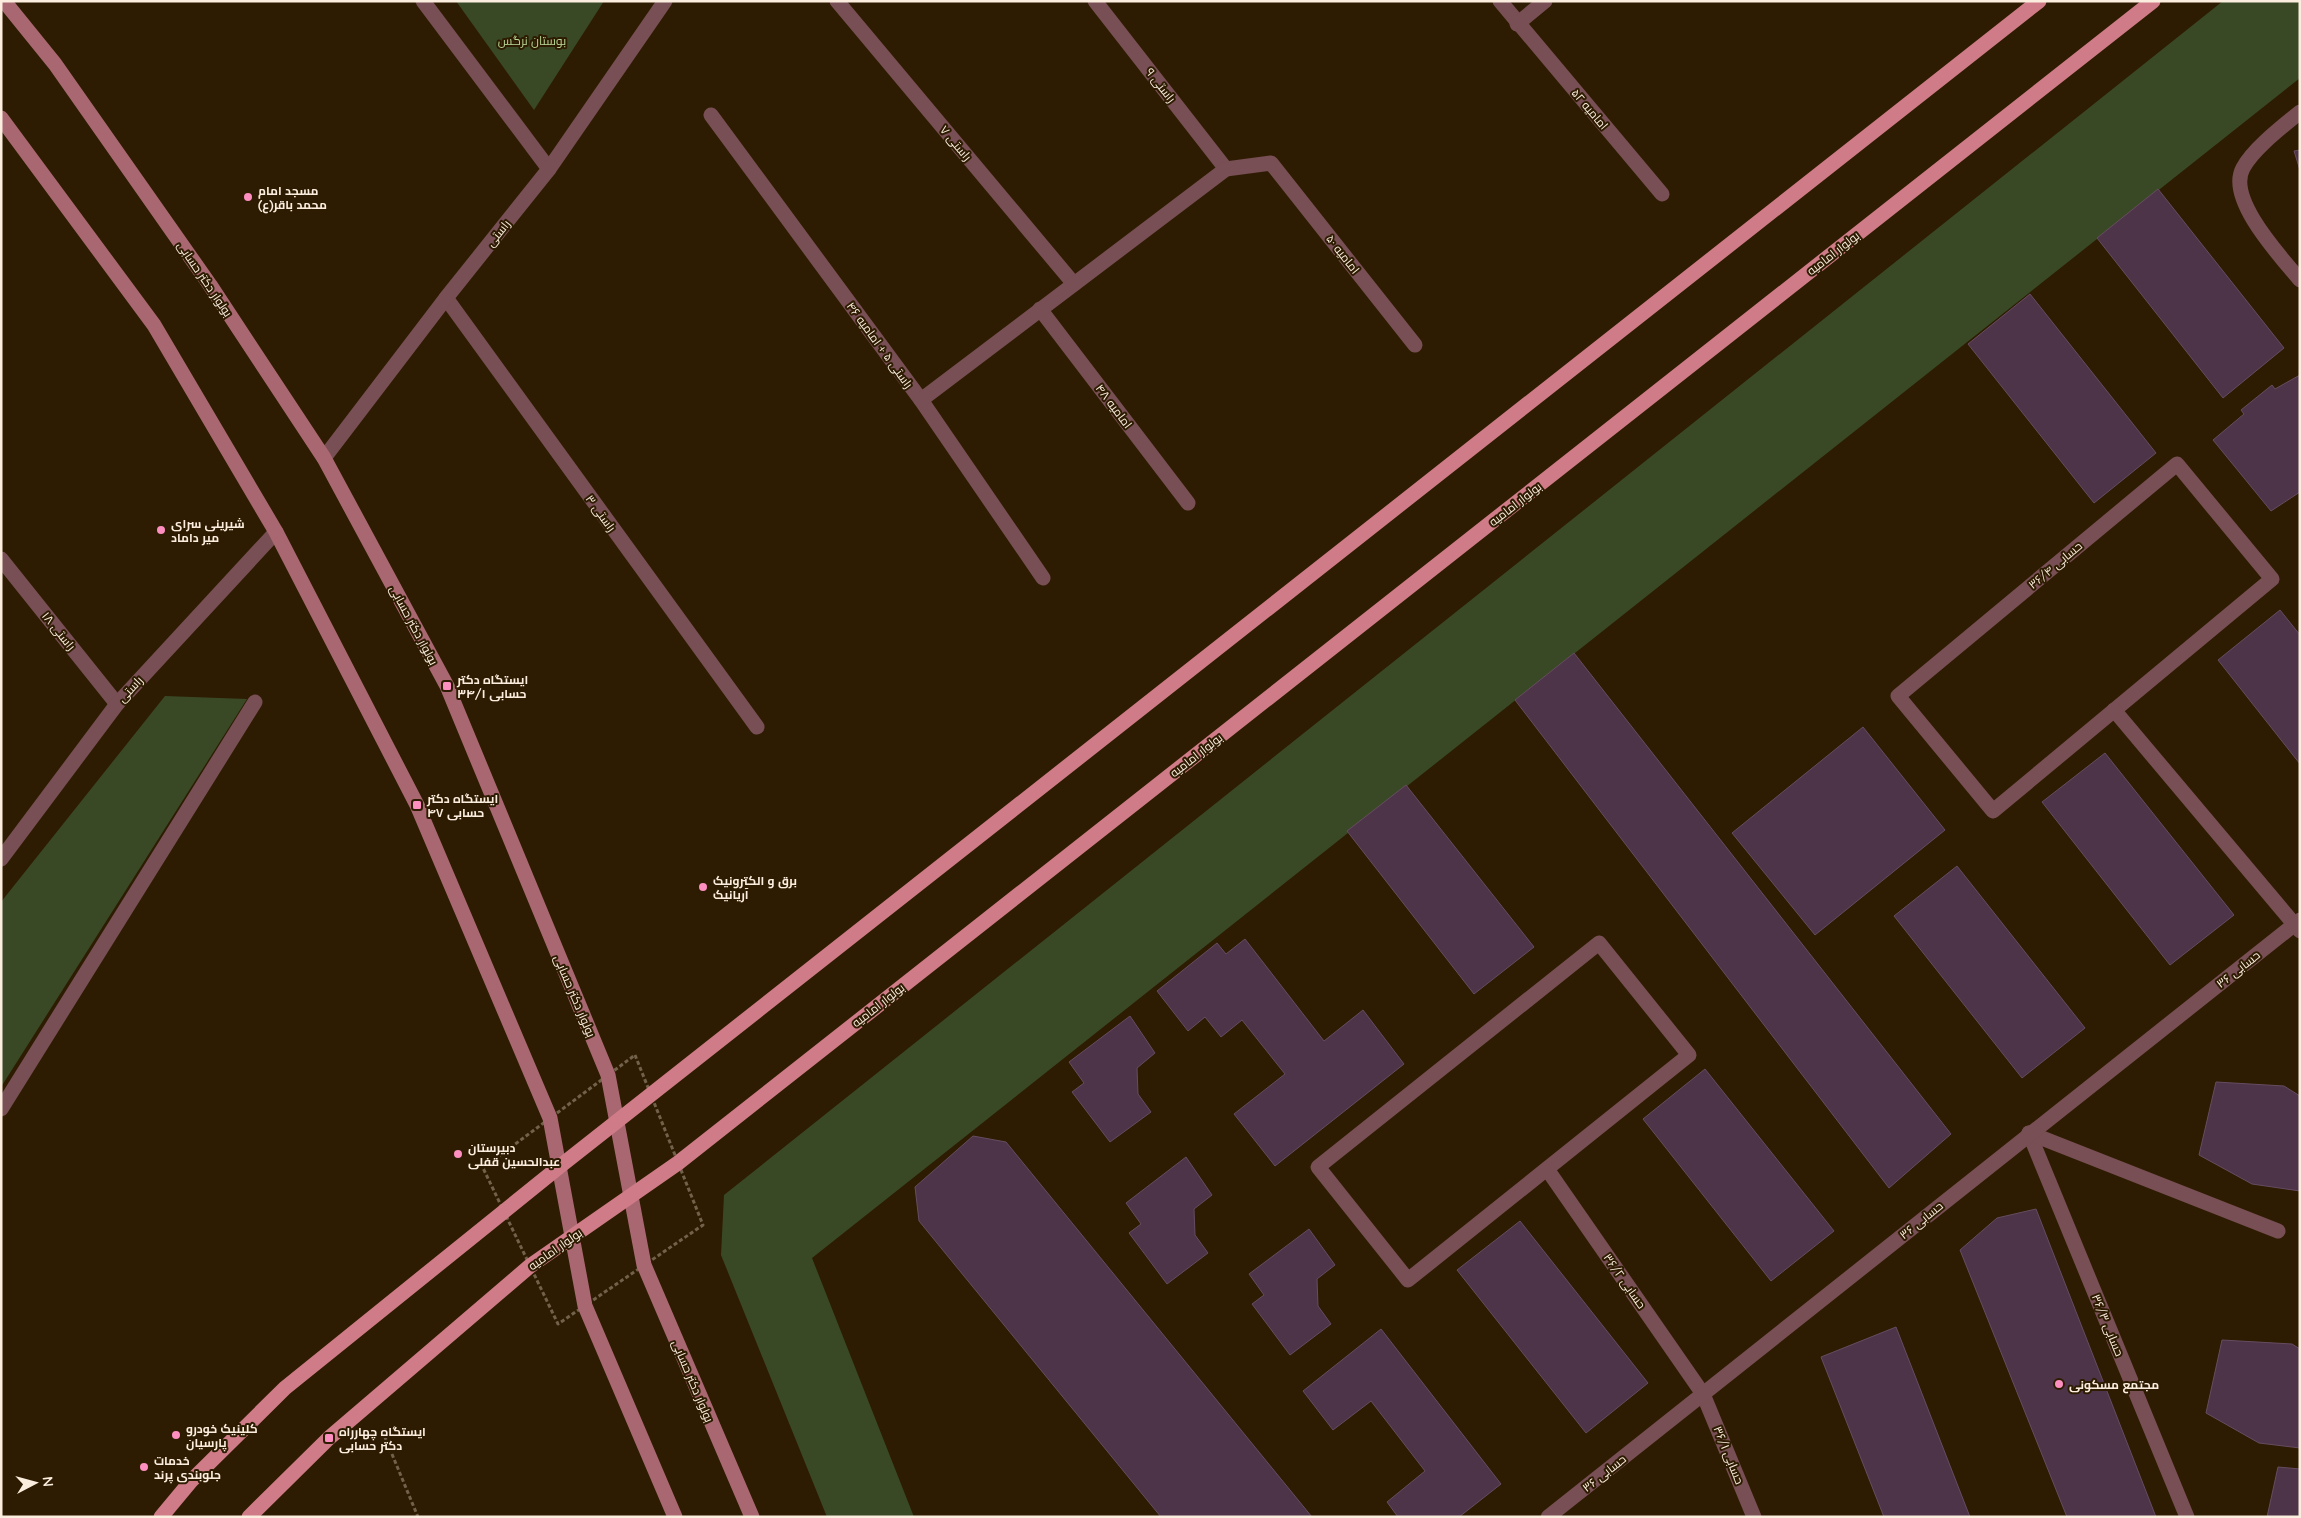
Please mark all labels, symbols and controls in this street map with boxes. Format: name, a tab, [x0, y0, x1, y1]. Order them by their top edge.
park label: بوستان نرگس	[498, 33, 566, 48]
street label: راستی ۹	[1143, 65, 1179, 105]
street label: امامیه ۵۲	[1569, 85, 1611, 133]
street label: راستی ۷	[937, 122, 975, 164]
place label: مسجد امام محمد باقر(ع)	[258, 183, 327, 214]
marker: مسجد امام محمد باقر(ع)	[242, 191, 254, 203]
street label: راستی	[483, 216, 513, 250]
street label: بولوار امامیه	[1804, 228, 1862, 278]
street label: امامیه ۵۰	[1323, 231, 1363, 277]
street label: بولوار دکتر حسابی	[174, 238, 236, 320]
street label: راستی ۵ + امامیه ۴۶	[844, 299, 916, 391]
street label: امامیه ۴۸	[1093, 381, 1135, 431]
street label: بولوار امامیه	[1486, 479, 1544, 529]
street label: راستی ۳	[583, 492, 619, 534]
place label: شیرینی سرای میر داماد	[171, 516, 245, 546]
marker: شیرینی سرای میر داماد	[155, 524, 167, 536]
street label: حسابی ۳۶/۴	[2025, 538, 2085, 592]
street label: بولوار دکتر حسابی	[387, 583, 441, 667]
street label: راستی ۱۸	[39, 609, 79, 653]
place label: ایستگاه دکتر حسابی ۳۴/۱	[456, 672, 528, 702]
street label: راستی	[114, 673, 146, 705]
marker: ایستگاه دکتر حسابی ۳۴/۱	[441, 680, 453, 692]
street label: بولوار امامیه	[1167, 730, 1225, 780]
place label: ایستگاه دکتر حسابی ۴۷	[426, 791, 498, 821]
marker: ایستگاه دکتر حسابی ۴۷	[411, 799, 423, 811]
place label: برق و الکترونیک آریانیک	[713, 873, 797, 903]
marker: برق و الکترونیک آریانیک	[697, 881, 709, 893]
street label: حسابی ۳۶	[2213, 947, 2263, 991]
street label: بولوار دکتر حسابی	[551, 953, 599, 1039]
street label: بولوار امامیه	[849, 980, 907, 1030]
place label: دبیرستان عبدالحسین قفلی	[468, 1140, 560, 1170]
marker: دبیرستان عبدالحسین قفلی	[452, 1148, 464, 1160]
street label: حسابی ۳۶	[1896, 1198, 1946, 1242]
street label: بولوار امامیه	[525, 1225, 585, 1273]
street label: حسابی ۳۶/۲	[1600, 1250, 1650, 1312]
street label: حسابی ۳۶/۳	[2089, 1292, 2127, 1358]
street label: بولوار دکتر حسابی	[669, 1338, 717, 1424]
place label: مجتمع مسکونی	[2069, 1377, 2159, 1394]
marker: مجتمع مسکونی	[2053, 1378, 2065, 1390]
place label: کلینیک خودرو پارسیان	[186, 1421, 258, 1452]
place label: ایستگاه چهارراه دکتر حسابی	[339, 1424, 426, 1454]
street label: حسابی ۳۶/۱	[1711, 1424, 1747, 1486]
marker: کلینیک خودرو پارسیان	[170, 1429, 182, 1441]
marker: ایستگاه چهارراه دکتر حسابی	[323, 1432, 335, 1444]
street label: حسابی ۳۶	[1579, 1451, 1629, 1495]
place label: خدمات جلوبندی پرند	[154, 1453, 221, 1484]
north arrow	[10, 1458, 60, 1508]
marker: خدمات جلوبندی پرند	[138, 1461, 150, 1473]
text: N	[38, 1476, 57, 1488]

